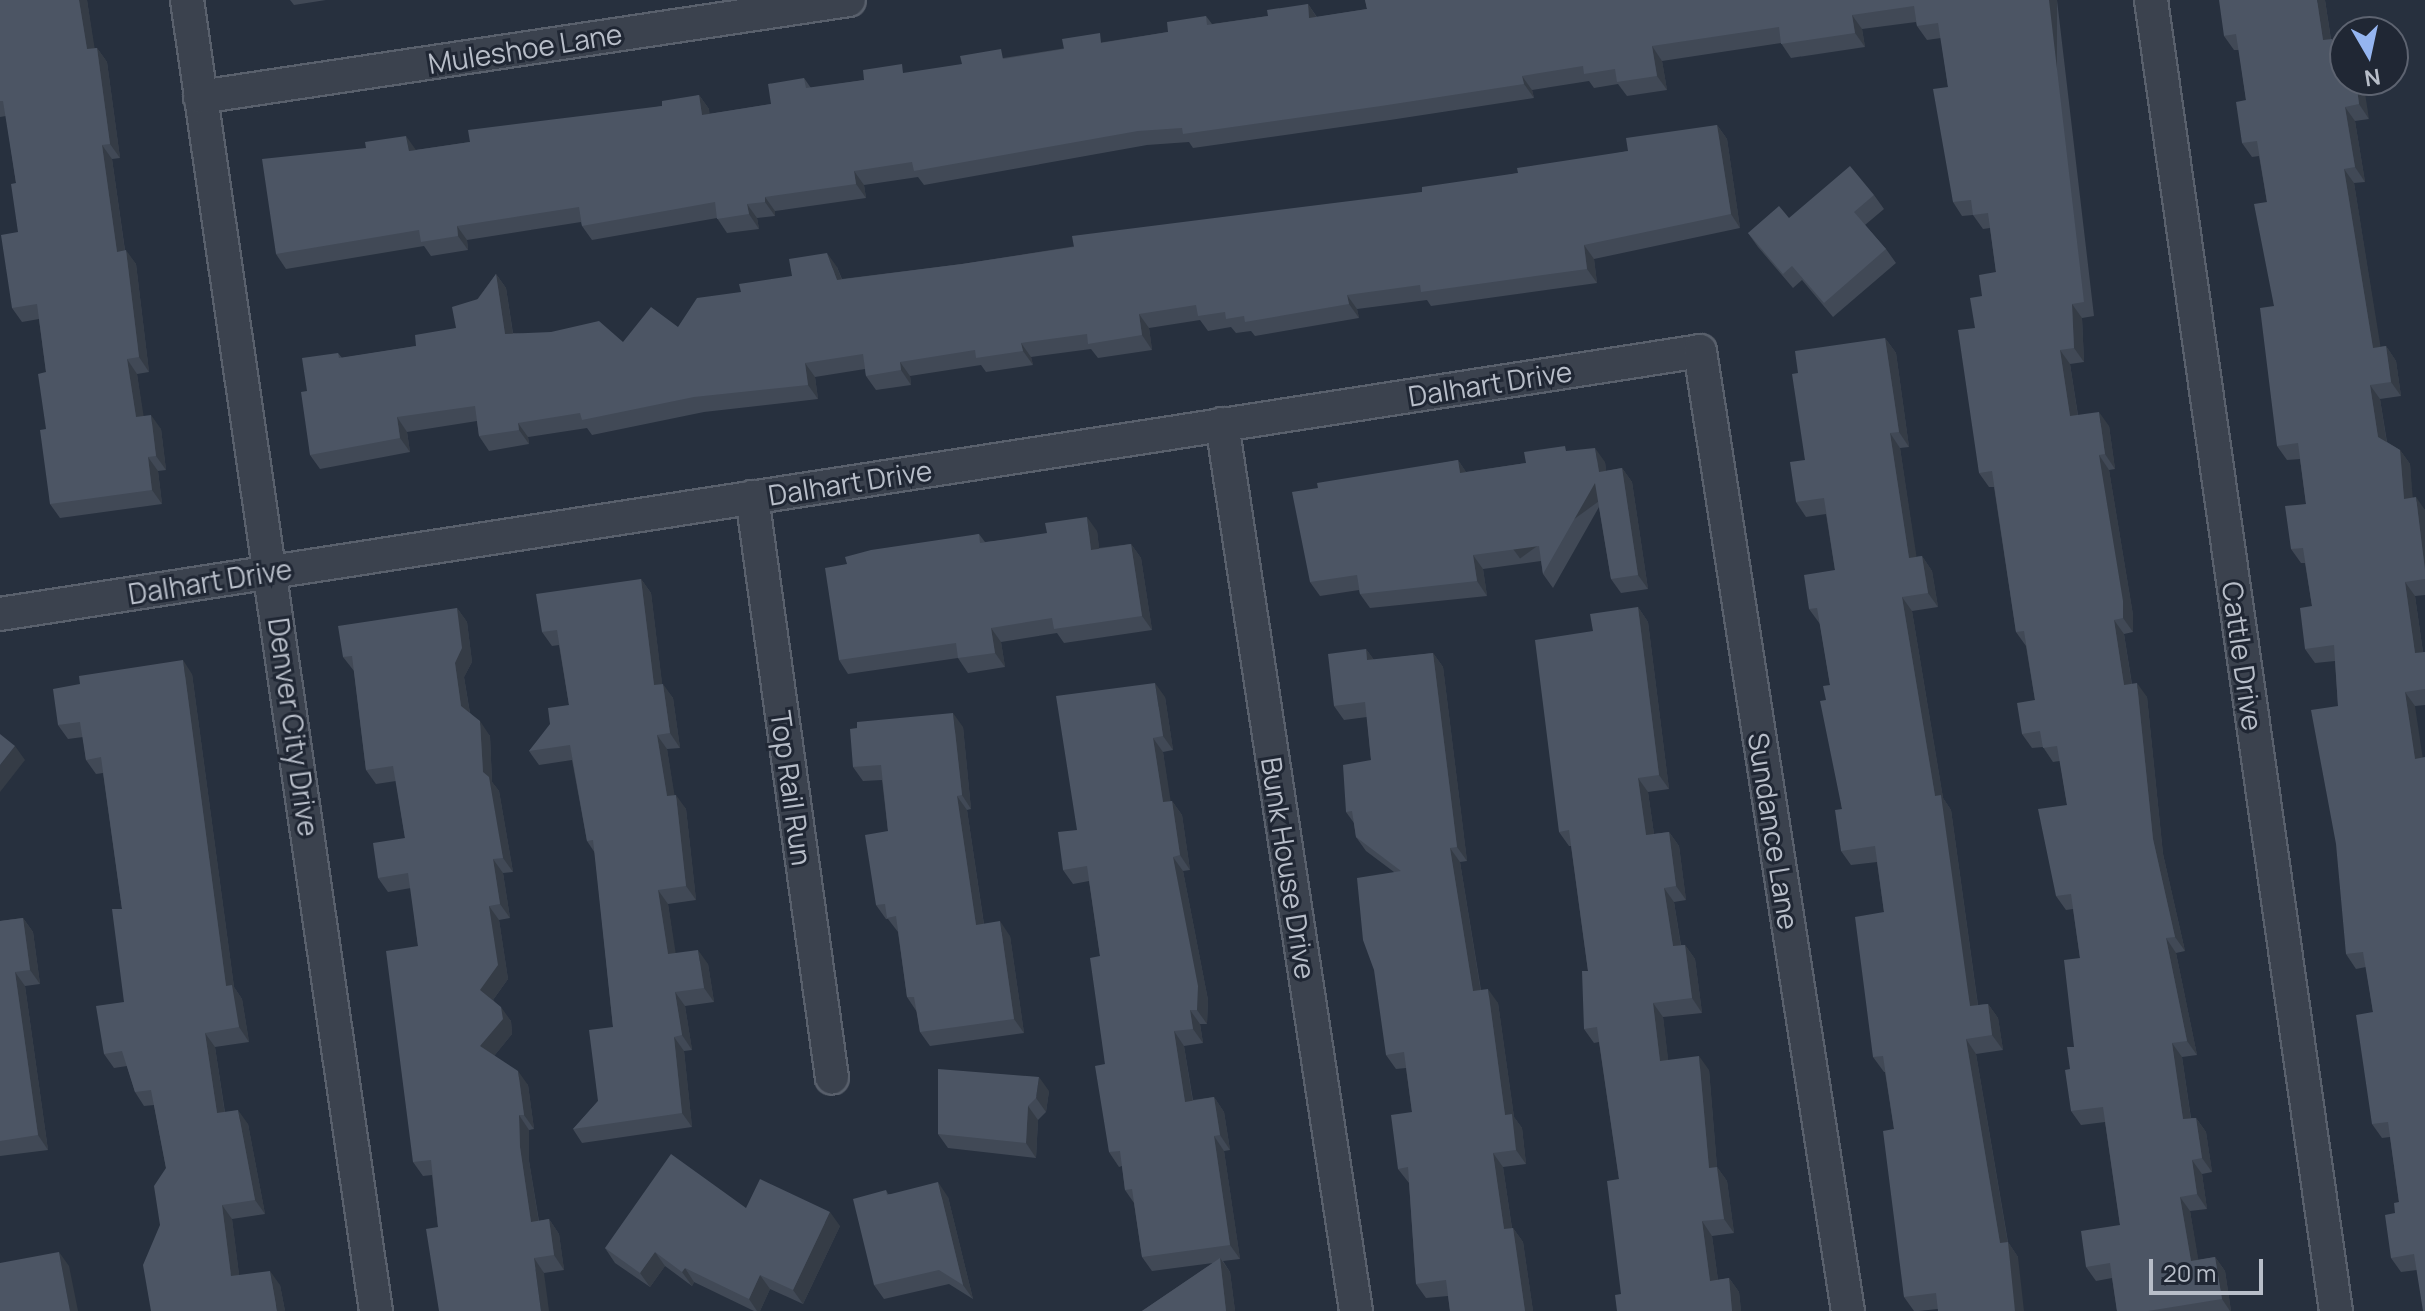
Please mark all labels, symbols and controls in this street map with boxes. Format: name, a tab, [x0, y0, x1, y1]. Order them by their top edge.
street label: Muleshoe Lane	[426, 16, 624, 80]
north arrow	[2329, 16, 2409, 96]
text: N	[2362, 62, 2383, 94]
street label: Dalhart Drive	[1406, 353, 1574, 413]
street label: Dalhart Drive	[766, 452, 934, 512]
street label: Dalhart Drive	[126, 551, 294, 611]
street label: Cattle Drive	[2216, 579, 2270, 733]
street label: Denver City Drive	[262, 616, 326, 838]
street label: Top Rail Run	[765, 708, 819, 868]
street label: Sundance Lane	[1742, 730, 1806, 932]
street label: Bunk House Drive	[1255, 755, 1323, 981]
scale bar	[2153, 1243, 2267, 1293]
text: 20 m	[2163, 1256, 2216, 1289]

